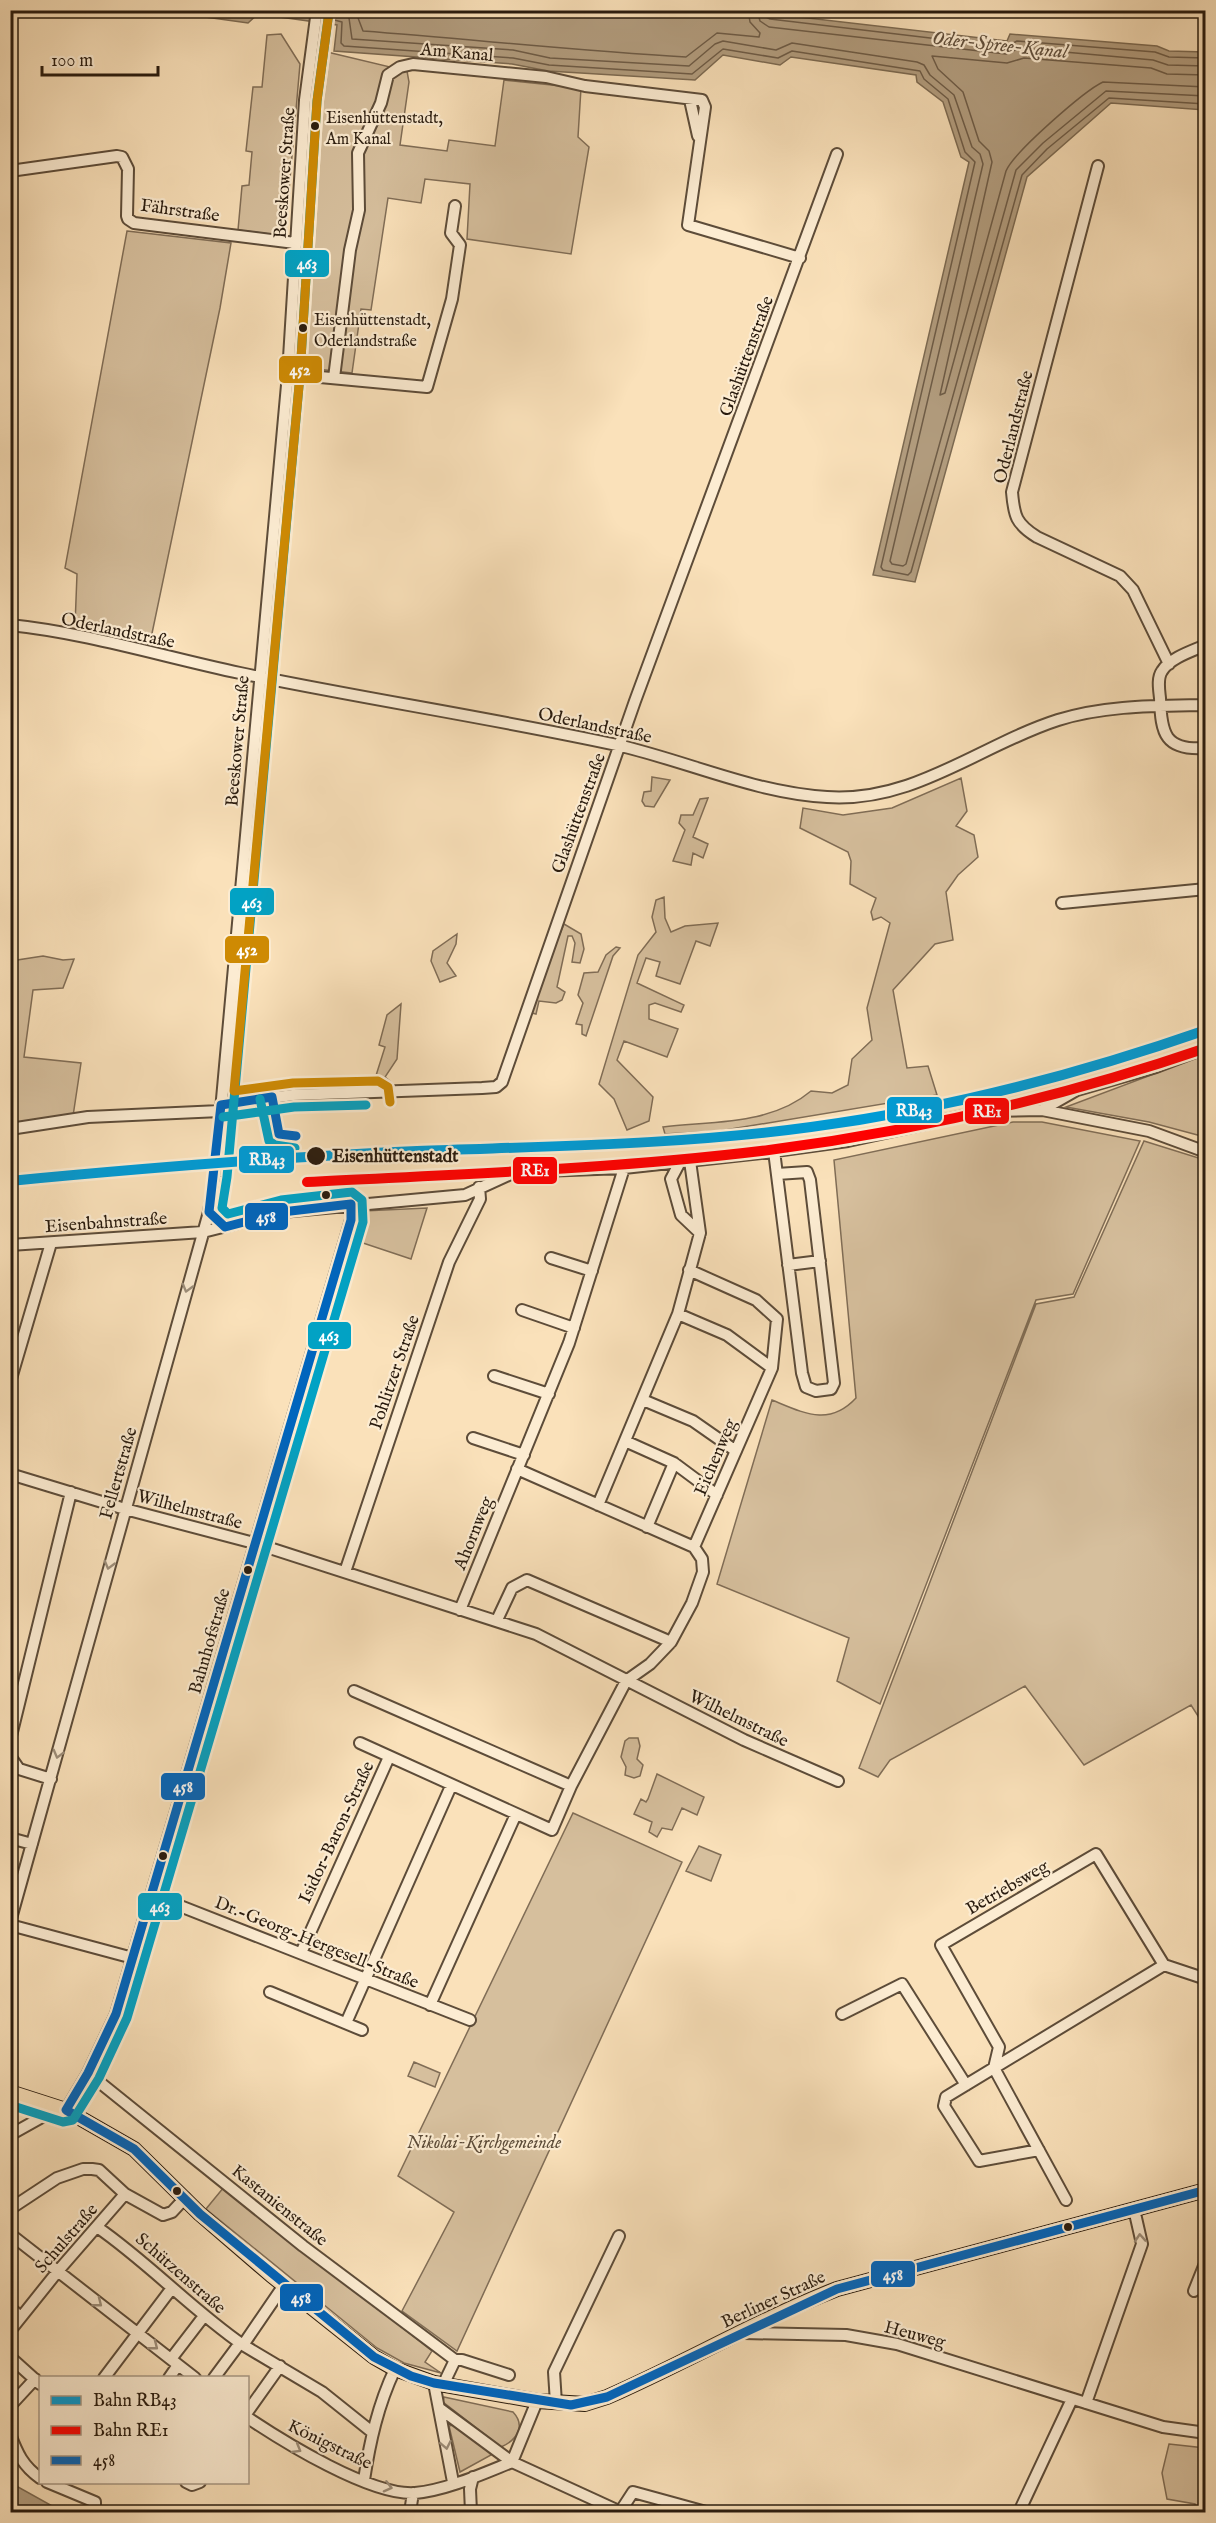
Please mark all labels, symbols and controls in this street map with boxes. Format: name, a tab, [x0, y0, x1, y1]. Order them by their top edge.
water label: Oder-Spree-Kanal	[931, 26, 1071, 65]
scale bar	[42, 39, 158, 77]
street label: Am Kanal	[418, 39, 494, 68]
text: 100 m	[51, 50, 93, 73]
street label: Beeskower Straße	[269, 107, 302, 240]
place label: Eisenhüttenstadt, Am Kanal	[325, 109, 443, 150]
marker: Eisenhüttenstadt, Am Kanal	[309, 120, 321, 132]
street label: Fährstraße	[139, 195, 221, 228]
line badge: 463	[284, 249, 330, 278]
text: 463	[297, 255, 317, 275]
street label: Glashüttenstraße	[715, 293, 780, 420]
place label: Eisenhüttenstadt, Oderlandstraße	[314, 311, 431, 352]
marker: Eisenhüttenstadt, Oderlandstraße	[297, 322, 309, 334]
line badge: 452	[278, 355, 323, 384]
text: 452	[289, 361, 311, 381]
street label: Oderlandstraße	[989, 368, 1040, 486]
street label: Oderlandstraße	[59, 608, 177, 655]
street label: Beeskower Straße	[221, 675, 256, 808]
street label: Oderlandstraße	[536, 703, 654, 750]
street label: Glashüttenstraße	[547, 750, 612, 877]
line badge: 463	[229, 887, 275, 916]
text: 463	[242, 894, 262, 914]
line badge: 452	[224, 935, 270, 964]
text: 452	[236, 941, 258, 961]
line badge: RB43	[886, 1096, 943, 1124]
line badge: RE1	[964, 1097, 1010, 1125]
text: RB43	[896, 1102, 932, 1122]
text: RE1	[972, 1103, 1002, 1123]
line badge: RB43	[238, 1145, 295, 1174]
marker: Eisenhüttenstadt	[305, 1145, 327, 1167]
place label: Eisenhüttenstadt	[332, 1146, 459, 1169]
text: RB43	[249, 1151, 285, 1171]
line badge: RE1	[512, 1156, 558, 1185]
text: RE1	[520, 1162, 550, 1182]
unlabelled marker	[320, 1189, 332, 1201]
line badge: 458	[244, 1202, 289, 1231]
street label: Eisenbahnstraße	[44, 1208, 168, 1239]
text: 458	[256, 1208, 276, 1228]
one-way arrow	[182, 1283, 194, 1293]
street label: Pohlitzer Straße	[365, 1312, 426, 1433]
line badge: 463	[307, 1321, 352, 1350]
text: 463	[319, 1327, 339, 1347]
street label: Eichenweg	[690, 1415, 743, 1500]
street label: Fellertstraße	[95, 1425, 144, 1522]
street label: Wilhelmstraße	[134, 1485, 245, 1536]
street label: Ahornweg	[449, 1493, 500, 1575]
one-way arrow	[104, 1560, 117, 1570]
unlabelled marker	[242, 1564, 254, 1576]
street label: Bahnhofstraße	[184, 1586, 237, 1697]
street label: Wilhelmstraße	[685, 1685, 792, 1753]
one-way arrow	[53, 1748, 65, 1758]
street label: Isidor-Baron-Straße	[294, 1758, 380, 1907]
line badge: 458	[160, 1772, 206, 1801]
text: 458	[173, 1778, 193, 1798]
unlabelled marker	[157, 1850, 169, 1862]
street label: Betriebsweg	[962, 1855, 1053, 1921]
line badge: 463	[137, 1892, 183, 1921]
street label: Dr.-Georg-Hergesell-Straße	[211, 1892, 422, 1995]
text: 463	[150, 1898, 170, 1918]
park label: Nikolai-Kirchgemeinde	[407, 2132, 561, 2155]
street label: Kastanienstraße	[226, 2160, 332, 2252]
unlabelled marker	[171, 2185, 183, 2197]
street label: Schulstraße	[31, 2199, 104, 2279]
unlabelled marker	[1062, 2221, 1074, 2233]
street label: Schützenstraße	[130, 2229, 230, 2320]
one-way arrow	[1134, 2233, 1147, 2243]
line badge: 458	[870, 2260, 916, 2288]
street label: Berliner Straße	[718, 2266, 829, 2335]
text: 458	[883, 2266, 903, 2286]
line badge: 458	[279, 2283, 324, 2312]
text: 458	[291, 2289, 311, 2309]
one-way arrow	[91, 2295, 102, 2306]
street label: Heuweg	[881, 2316, 948, 2355]
one-way arrow	[148, 2339, 159, 2350]
legend	[39, 2376, 249, 2484]
text: Bahn RB43	[93, 2390, 177, 2413]
street label: Königstraße	[283, 2415, 375, 2476]
text: Bahn RE1	[93, 2420, 169, 2443]
one-way arrow	[439, 2440, 452, 2450]
one-way arrow	[291, 2442, 301, 2453]
text: 458	[93, 2450, 115, 2473]
one-way arrow	[383, 2480, 393, 2493]

